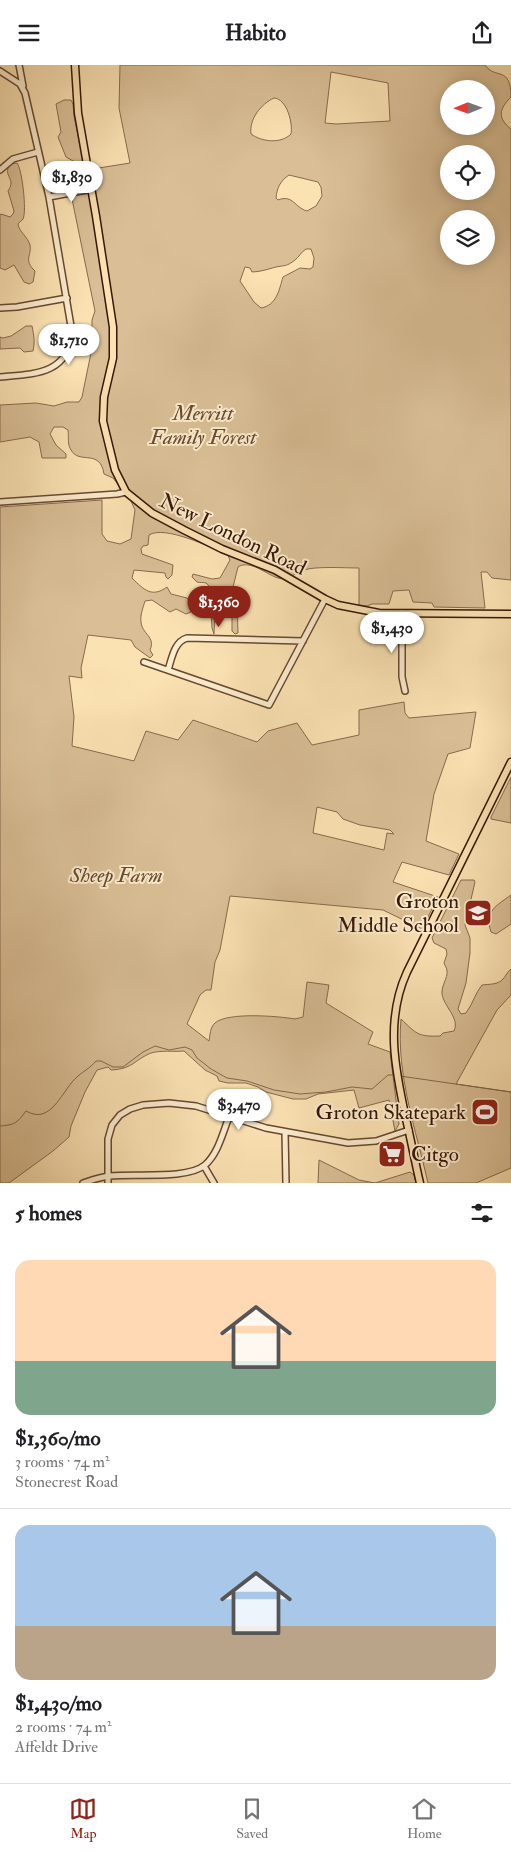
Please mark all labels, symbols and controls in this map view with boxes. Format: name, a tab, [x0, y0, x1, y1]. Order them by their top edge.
icon: menu	[15, 19, 43, 47]
text: Habito	[225, 19, 286, 47]
icon: share	[468, 19, 496, 47]
north arrow	[440, 80, 495, 135]
map controls	[440, 80, 495, 265]
button: locate	[440, 145, 495, 200]
pin: $1,830	[31, 161, 113, 203]
text: $1,830	[52, 167, 92, 187]
button: layers	[440, 210, 495, 265]
pin: $1,710	[28, 323, 110, 366]
text: $1,710	[49, 330, 89, 350]
park label: Merritt Family Forest	[149, 400, 257, 451]
street label: New London Road	[155, 487, 311, 582]
pin: $1,360	[178, 585, 260, 628]
text: $1,360	[199, 592, 239, 612]
pin: $1,430	[351, 611, 433, 654]
text: $1,430	[371, 618, 413, 638]
park label: Sheep Farm	[69, 862, 162, 889]
place label: Groton Middle School	[337, 888, 460, 939]
school or university icon: Groton Middle School	[463, 898, 493, 928]
pin: $3,470	[198, 1089, 280, 1131]
text: $3,470	[217, 1095, 261, 1115]
sports icon: Groton Skatepark	[470, 1097, 500, 1127]
place label: Groton Skatepark	[316, 1099, 466, 1126]
supermarket icon: Citgo	[377, 1139, 407, 1169]
place label: Citgo	[411, 1141, 459, 1168]
icon: filters	[468, 1199, 496, 1227]
text: 5 homes	[15, 1200, 82, 1227]
icon: home	[211, 1292, 301, 1382]
text: $1,360/mo	[15, 1425, 101, 1452]
text: 3 rooms · 74 m²	[15, 1452, 109, 1472]
text: Stonecrest Road	[15, 1472, 118, 1492]
icon: home	[211, 1558, 301, 1648]
text: $1,430/mo	[15, 1690, 102, 1717]
text: 2 rooms · 74 m²	[15, 1717, 111, 1737]
text: Affeldt Drive	[15, 1737, 98, 1757]
tab: Map	[69, 1795, 97, 1842]
tab: Saved	[236, 1795, 268, 1842]
tab: Home	[407, 1795, 442, 1842]

